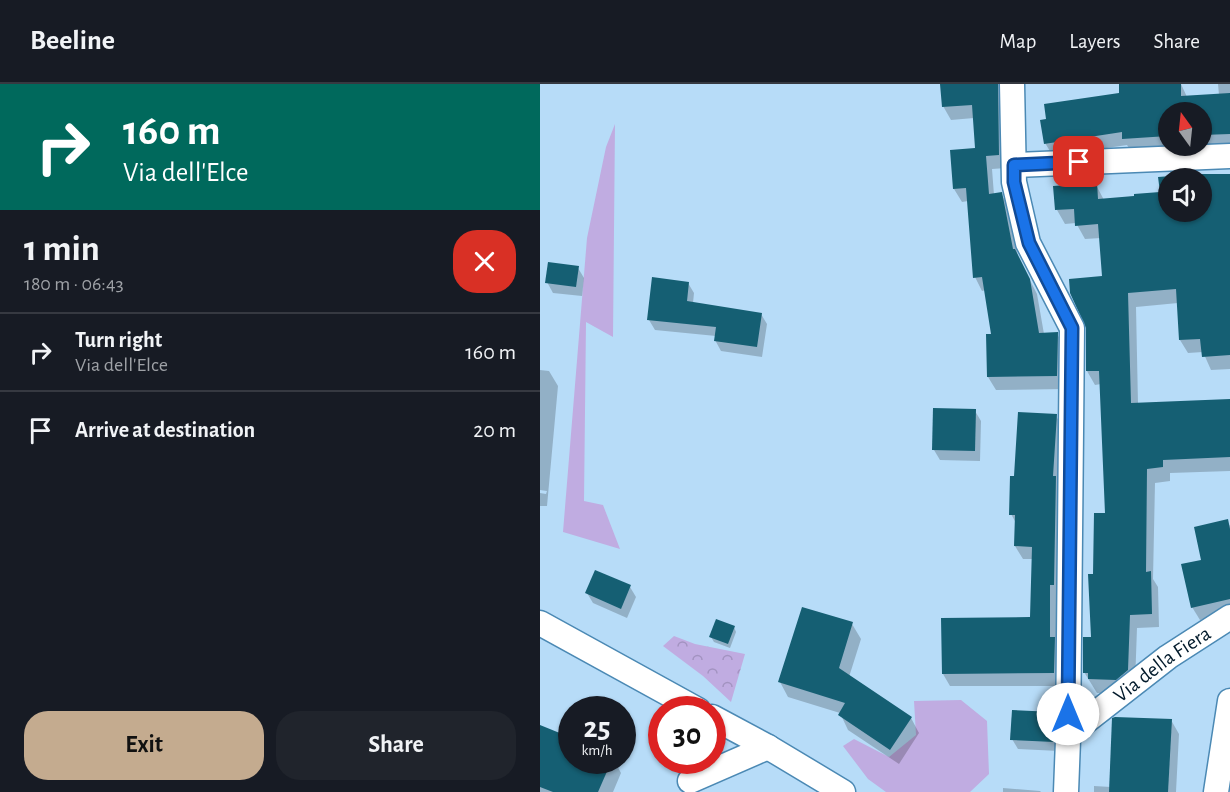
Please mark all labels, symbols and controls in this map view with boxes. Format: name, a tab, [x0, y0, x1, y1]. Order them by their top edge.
text: Beeline	[30, 27, 115, 55]
text: Map	[1000, 31, 1036, 52]
text: Layers	[1069, 31, 1120, 52]
text: Share	[1153, 31, 1200, 52]
north arrow	[1158, 102, 1212, 156]
map controls	[1158, 102, 1212, 222]
icon: right	[24, 108, 102, 186]
text: 160 m	[123, 110, 221, 152]
pin	[1053, 136, 1104, 187]
icon: arrive	[1062, 145, 1095, 178]
text: Via dell'Elce	[123, 159, 248, 186]
button: sound	[1158, 168, 1212, 222]
button: close	[453, 230, 516, 293]
text: 1 min	[24, 231, 100, 267]
text: 180 m · 06:43	[24, 274, 124, 294]
text: Turn right	[75, 329, 162, 351]
icon: right	[24, 336, 57, 369]
text: 160 m	[465, 341, 516, 363]
text: Via dell'Elce	[75, 355, 168, 375]
icon: arrive	[24, 414, 57, 447]
text: Arrive at destination	[75, 419, 255, 441]
text: 20 m	[473, 419, 516, 441]
street label: Via della Fiera	[1109, 622, 1215, 706]
position arrow	[1036, 682, 1100, 746]
speed limit sign: 30	[648, 696, 726, 774]
button: Exit	[24, 711, 264, 780]
button: Share	[276, 711, 516, 780]
text: 25	[583, 713, 611, 743]
text: km/h	[582, 743, 612, 758]

